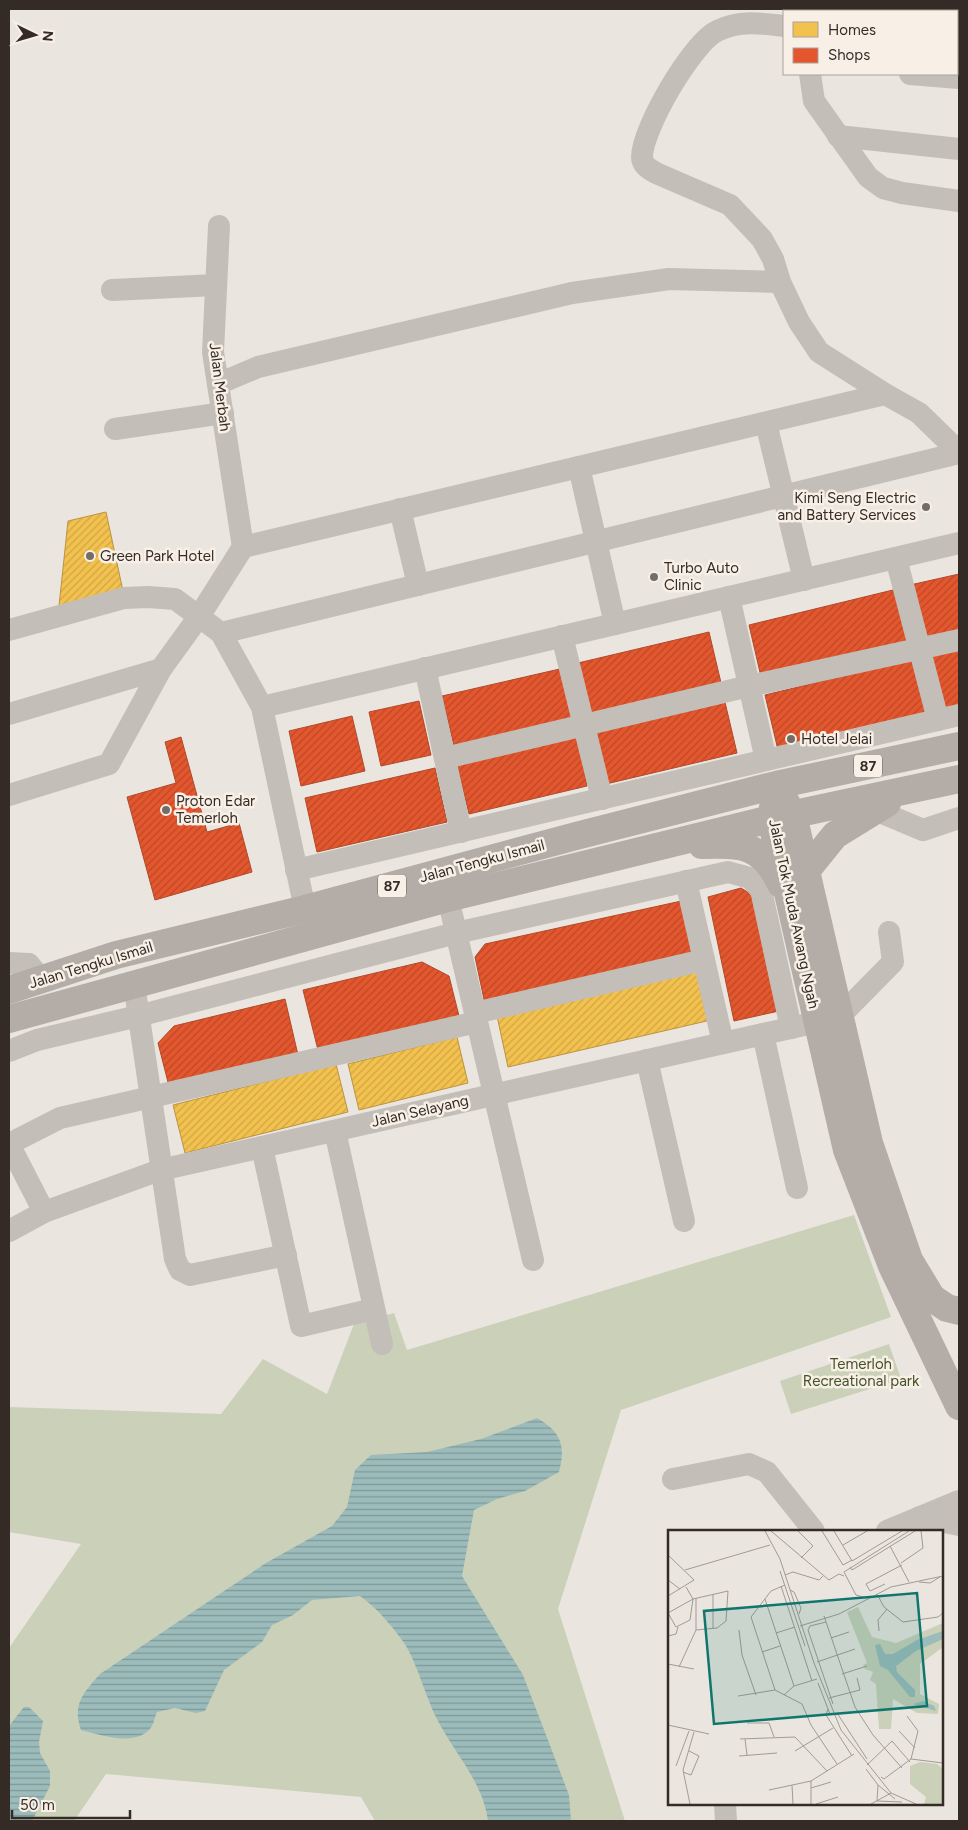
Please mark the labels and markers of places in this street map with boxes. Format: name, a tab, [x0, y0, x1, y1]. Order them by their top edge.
place label: Kimi Seng Electric and Battery Services	[777, 489, 916, 524]
marker: Kimi Seng Electric and Battery Services	[920, 501, 932, 513]
place label: Green Park Hotel	[100, 547, 214, 565]
marker: Green Park Hotel	[84, 550, 96, 562]
place label: Turbo Auto Clinic	[664, 559, 739, 594]
marker: Turbo Auto Clinic	[648, 571, 660, 583]
place label: Hotel Jelai	[801, 730, 872, 748]
marker: Hotel Jelai	[785, 733, 797, 745]
place label: Proton Edar Temerloh	[176, 792, 255, 827]
marker: Proton Edar Temerloh	[160, 804, 172, 816]

